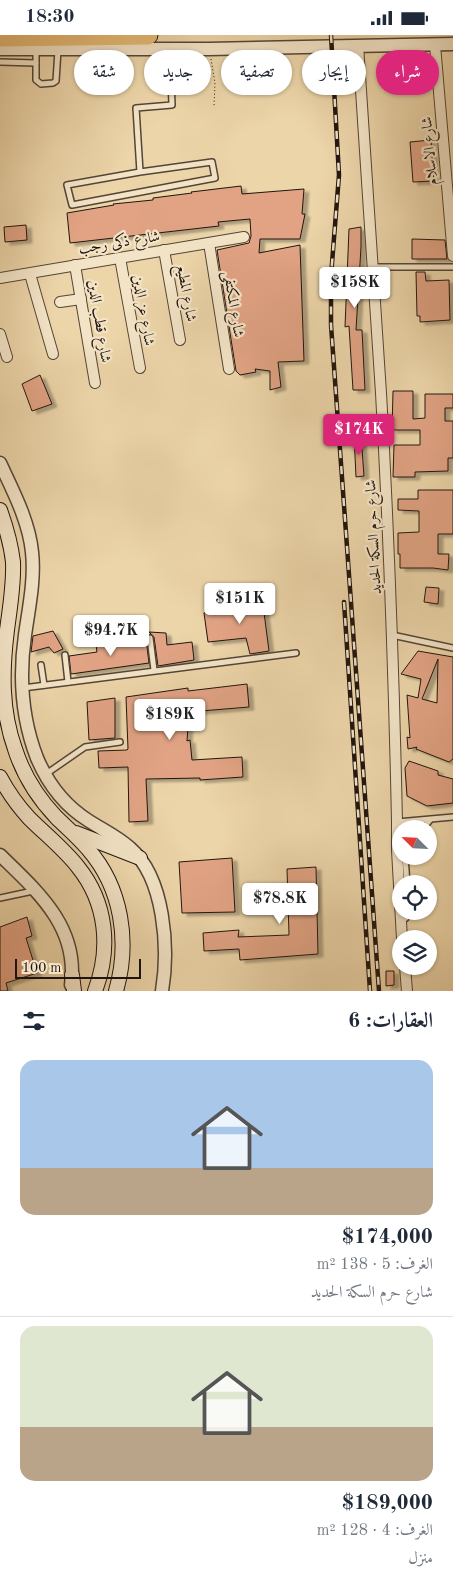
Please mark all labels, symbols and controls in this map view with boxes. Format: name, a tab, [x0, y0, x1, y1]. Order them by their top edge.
text: 18:30	[25, 8, 74, 27]
chip: شقة	[74, 50, 134, 95]
chip: جديد	[144, 50, 211, 95]
chip: تصفية	[221, 50, 292, 95]
chip: إيجار	[302, 50, 366, 95]
chip: شراء	[376, 50, 439, 95]
street label: شارع الاسلام	[420, 116, 445, 186]
street label: شارع ذكى رجب	[77, 226, 162, 261]
street label: شارع المطيع	[168, 263, 198, 324]
pin: $158K	[320, 267, 390, 309]
street label: شارع المكتفى	[216, 270, 247, 339]
street label: شارع عز الدين	[125, 274, 156, 348]
text: $158K	[330, 275, 380, 291]
street label: شارع قطب الدين	[81, 279, 112, 364]
pin: $174K	[324, 413, 394, 456]
text: $174K	[334, 422, 384, 438]
street label: شارع حرم السكة الحديد	[362, 479, 389, 595]
pin: $151K	[205, 583, 275, 625]
text: $151K	[215, 591, 265, 607]
pin: $94.7K	[70, 615, 152, 657]
text: $94.7K	[84, 623, 138, 639]
pin: $189K	[135, 699, 205, 741]
text: $189K	[145, 707, 195, 723]
north arrow	[392, 820, 438, 865]
map controls	[392, 820, 437, 975]
button: locate	[392, 875, 437, 920]
pin: $78.8K	[239, 883, 321, 925]
text: $78.8K	[253, 891, 307, 907]
button: layers	[392, 930, 437, 975]
scale bar	[15, 956, 141, 979]
text: 100 m	[22, 961, 61, 975]
icon: filters	[20, 1007, 48, 1035]
text: العقارات: 6	[348, 1011, 433, 1032]
icon: home	[182, 1093, 272, 1183]
text: $174,000	[342, 1227, 433, 1248]
text: الغرف: 5 · 138 m²	[317, 1257, 433, 1273]
text: شارع حرم السكة الحديد	[311, 1285, 433, 1301]
icon: home	[182, 1358, 272, 1448]
text: $189,000	[342, 1493, 433, 1514]
text: الغرف: 4 · 128 m²	[317, 1523, 433, 1539]
text: منزل	[408, 1551, 433, 1567]

